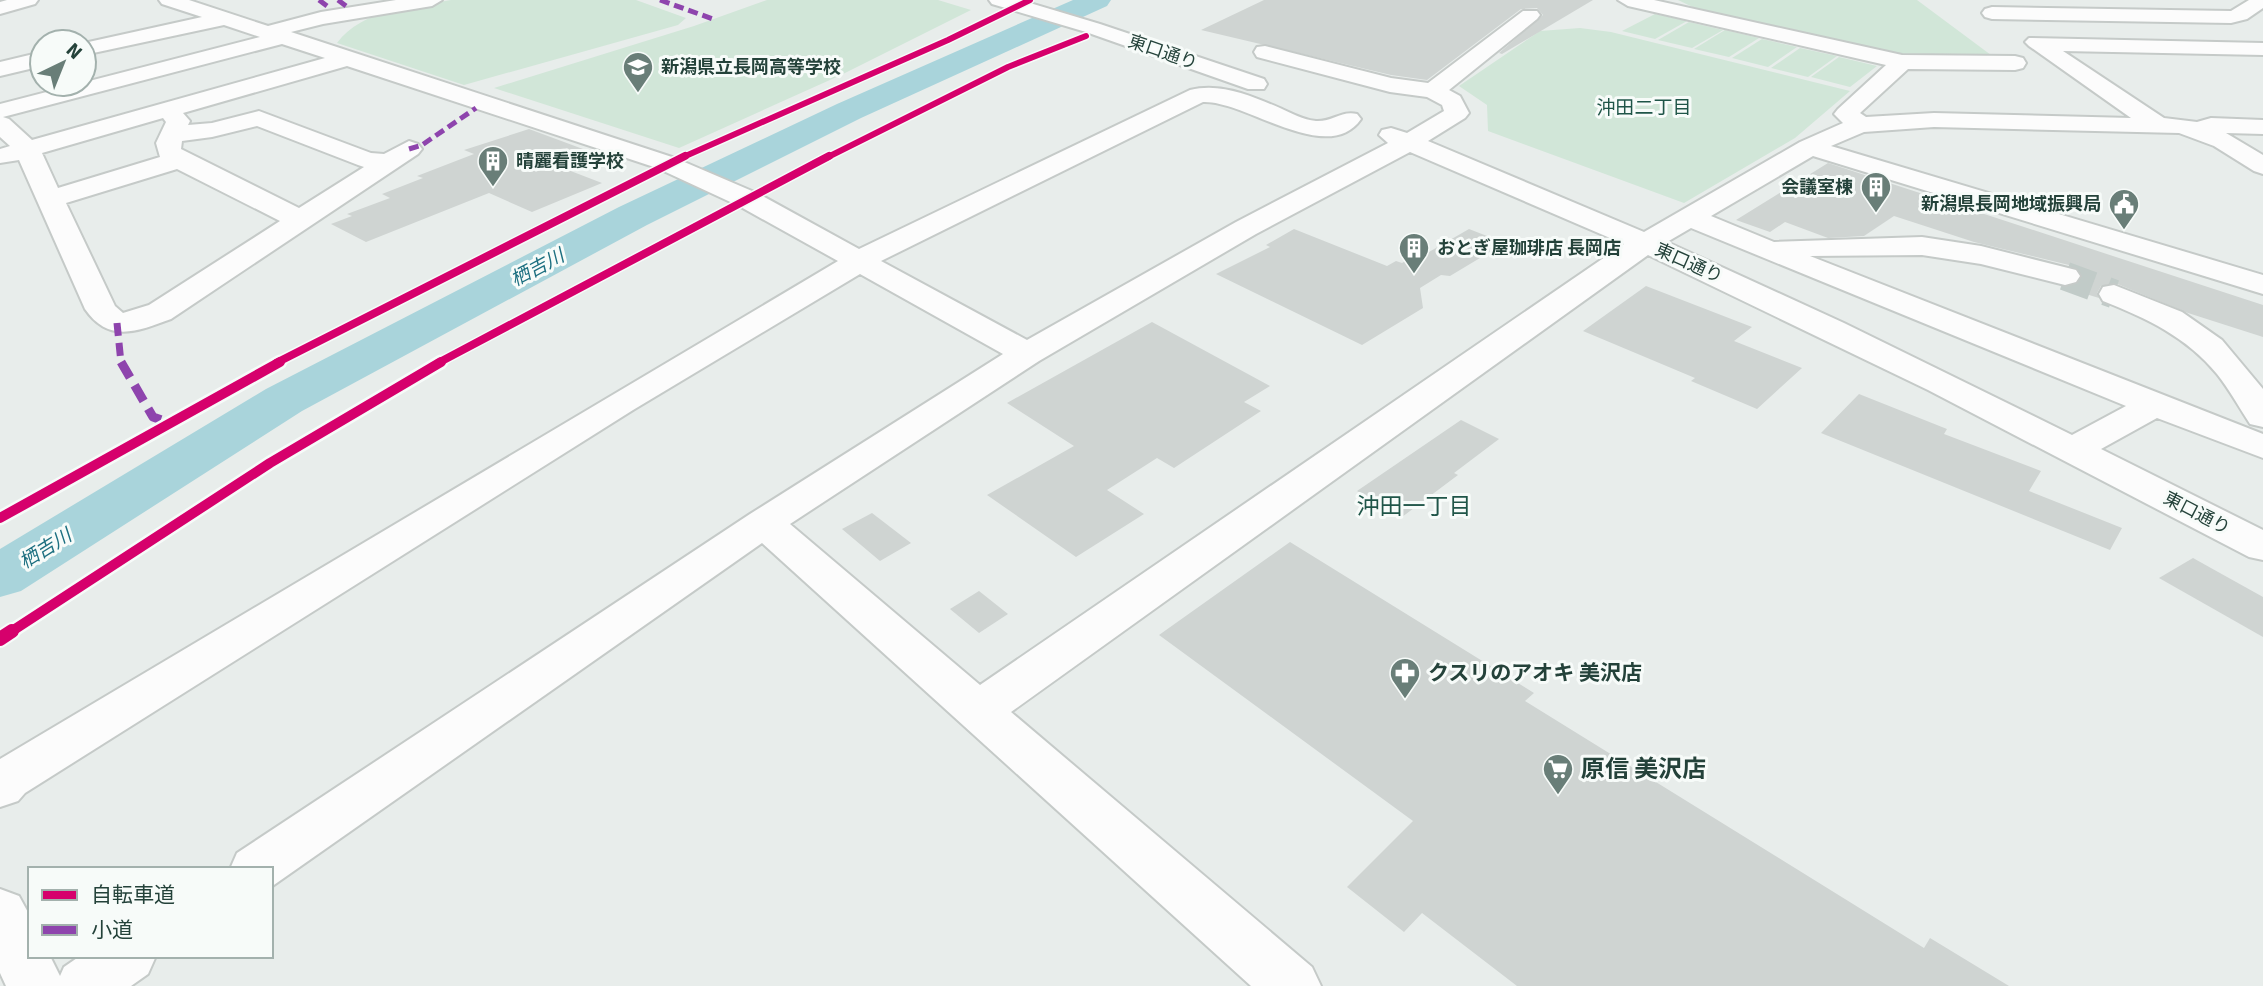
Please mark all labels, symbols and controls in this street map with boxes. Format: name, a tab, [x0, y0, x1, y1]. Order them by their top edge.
north arrow	[28, 28, 98, 98]
street label: 東口通り	[1125, 30, 1201, 74]
text: N	[61, 38, 87, 65]
school or university icon: 新潟県立長岡高等学校	[621, 50, 655, 94]
place label: 新潟県立長岡高等学校	[661, 56, 841, 78]
district label: 沖田二丁目	[1596, 96, 1692, 120]
building icon: 晴麗看護学校	[476, 144, 510, 188]
place label: 晴麗看護学校	[516, 150, 624, 172]
building icon: 会議室棟	[1859, 170, 1893, 214]
place label: 会議室棟	[1781, 176, 1853, 198]
public building icon: 新潟県長岡地域振興局	[2107, 187, 2141, 231]
place label: 新潟県長岡地域振興局	[1921, 193, 2101, 215]
building icon: おとぎ屋珈琲店 長岡店	[1397, 231, 1431, 275]
place label: おとぎ屋珈琲店 長岡店	[1437, 237, 1621, 259]
street label: 東口通り	[1652, 238, 1726, 288]
water label: 栖吉川	[507, 243, 570, 292]
street label: 東口通り	[2160, 487, 2234, 539]
district label: 沖田一丁目	[1357, 492, 1472, 521]
water label: 栖吉川	[15, 523, 78, 574]
pharmacy icon: クスリのアオキ 美沢店	[1388, 656, 1422, 700]
place label: クスリのアオキ 美沢店	[1428, 660, 1642, 686]
supermarket icon: 原信 美沢店	[1541, 752, 1575, 796]
place label: 原信 美沢店	[1581, 754, 1706, 784]
legend	[28, 867, 273, 958]
text: 自転車道	[91, 882, 175, 908]
text: 小道	[91, 917, 133, 943]

